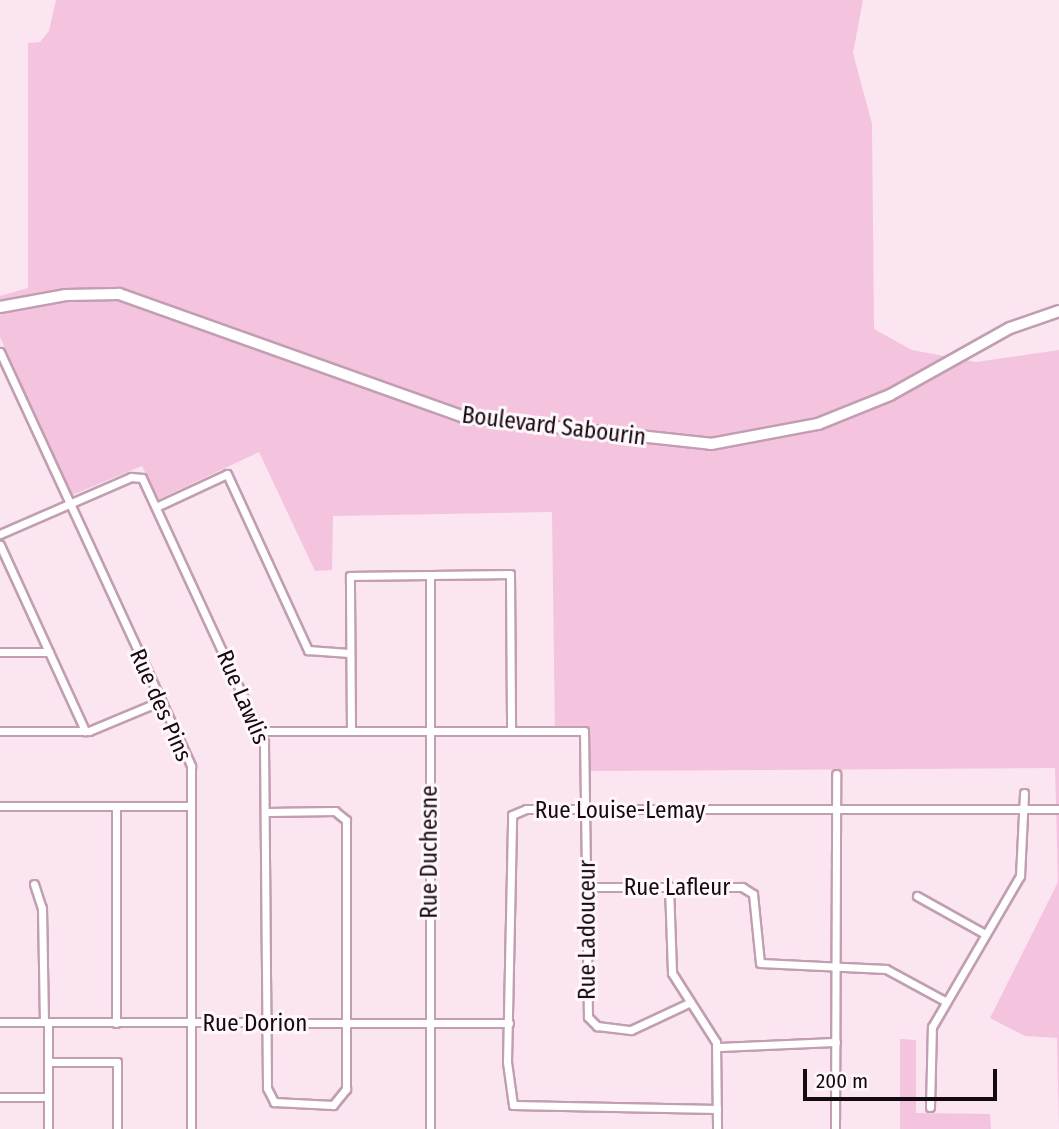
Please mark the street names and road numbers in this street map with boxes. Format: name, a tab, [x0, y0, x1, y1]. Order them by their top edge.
street label: Boulevard Sabourin	[460, 401, 648, 451]
street label: Rue des Pins	[124, 645, 198, 765]
street label: Rue Lawlis	[211, 646, 275, 748]
street label: Rue Duchesne	[415, 785, 443, 919]
street label: Rue Louise-Lemay	[535, 796, 705, 824]
street label: Rue Ladouceur	[573, 860, 601, 1000]
street label: Rue Lafleur	[624, 873, 730, 901]
street label: Rue Dorion	[203, 1009, 307, 1037]

